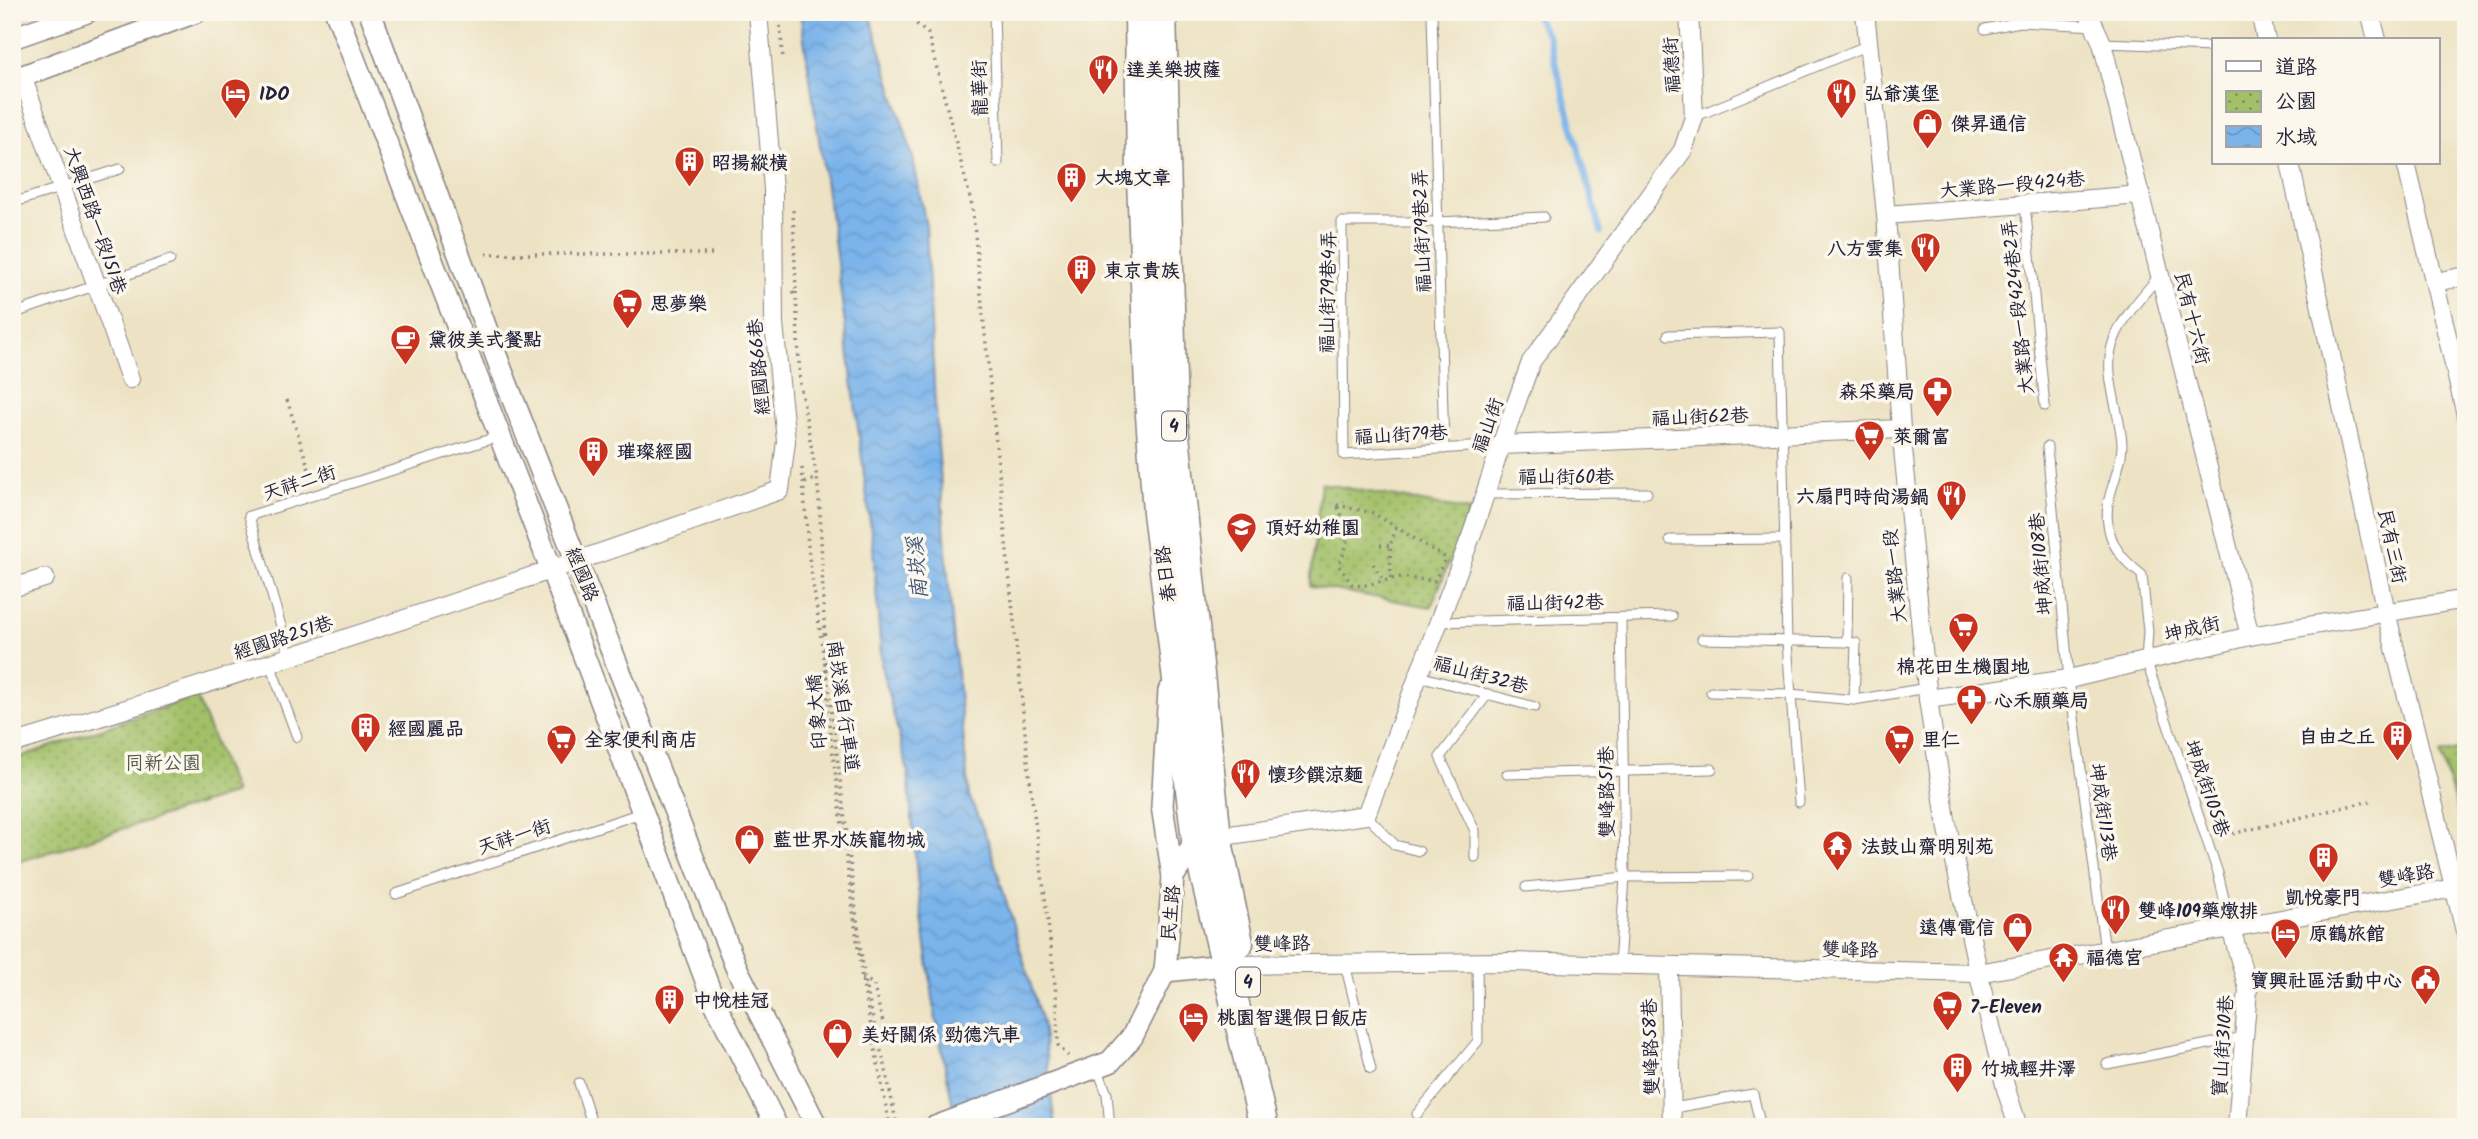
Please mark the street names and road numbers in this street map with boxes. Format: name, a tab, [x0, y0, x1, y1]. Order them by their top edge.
street label: 福德街	[1657, 36, 1689, 94]
street label: 龍華街	[965, 59, 997, 117]
street label: 大興西路一段151巷	[55, 142, 134, 299]
street label: 大業路一段424巷	[1938, 165, 2086, 207]
street label: 福山街79巷2弄	[1406, 168, 1440, 293]
street label: 大業路一段424巷2弄	[1995, 218, 2043, 396]
street label: 福山街79巷4弄	[1313, 230, 1345, 354]
street label: 民有十六街	[2165, 269, 2217, 368]
street label: 經國路66巷	[741, 317, 779, 417]
street label: 福山街	[1465, 394, 1513, 458]
street label: 福山街62巷	[1651, 401, 1749, 435]
road number: 4	[1162, 412, 1186, 440]
street label: 福山街79巷	[1353, 419, 1449, 453]
street label: 天祥二街	[259, 458, 340, 510]
street label: 福山街60巷	[1518, 463, 1614, 493]
street label: 民有三街	[2368, 506, 2414, 587]
street label: 坤成街108巷	[2023, 511, 2061, 616]
street label: 大業路一段	[1876, 527, 1916, 625]
street label: 經國路	[557, 543, 606, 607]
street label: 春日路	[1149, 544, 1185, 604]
street label: 福山街42巷	[1506, 588, 1604, 620]
street label: 經國路251巷	[230, 609, 337, 669]
street label: 坤成街	[2161, 609, 2224, 651]
street label: 南崁溪自行車道	[818, 638, 866, 774]
street label: 福山街32巷	[1429, 649, 1532, 703]
street label: 印象大橋	[800, 673, 836, 751]
street label: 坤成街105巷	[2175, 736, 2237, 842]
street label: 雙峰路51巷	[1592, 746, 1624, 838]
street label: 坤成街113巷	[2080, 761, 2124, 863]
street label: 天祥一街	[474, 812, 555, 864]
street label: 雙峰路	[2376, 857, 2437, 897]
street label: 民生路	[1155, 883, 1189, 943]
street label: 雙峰路	[1253, 930, 1311, 960]
street label: 雙峰路	[1821, 936, 1879, 966]
road number: 4	[1236, 967, 1260, 996]
street label: 寶山街310巷	[2205, 994, 2243, 1098]
street label: 雙峰路58巷	[1635, 998, 1669, 1096]

